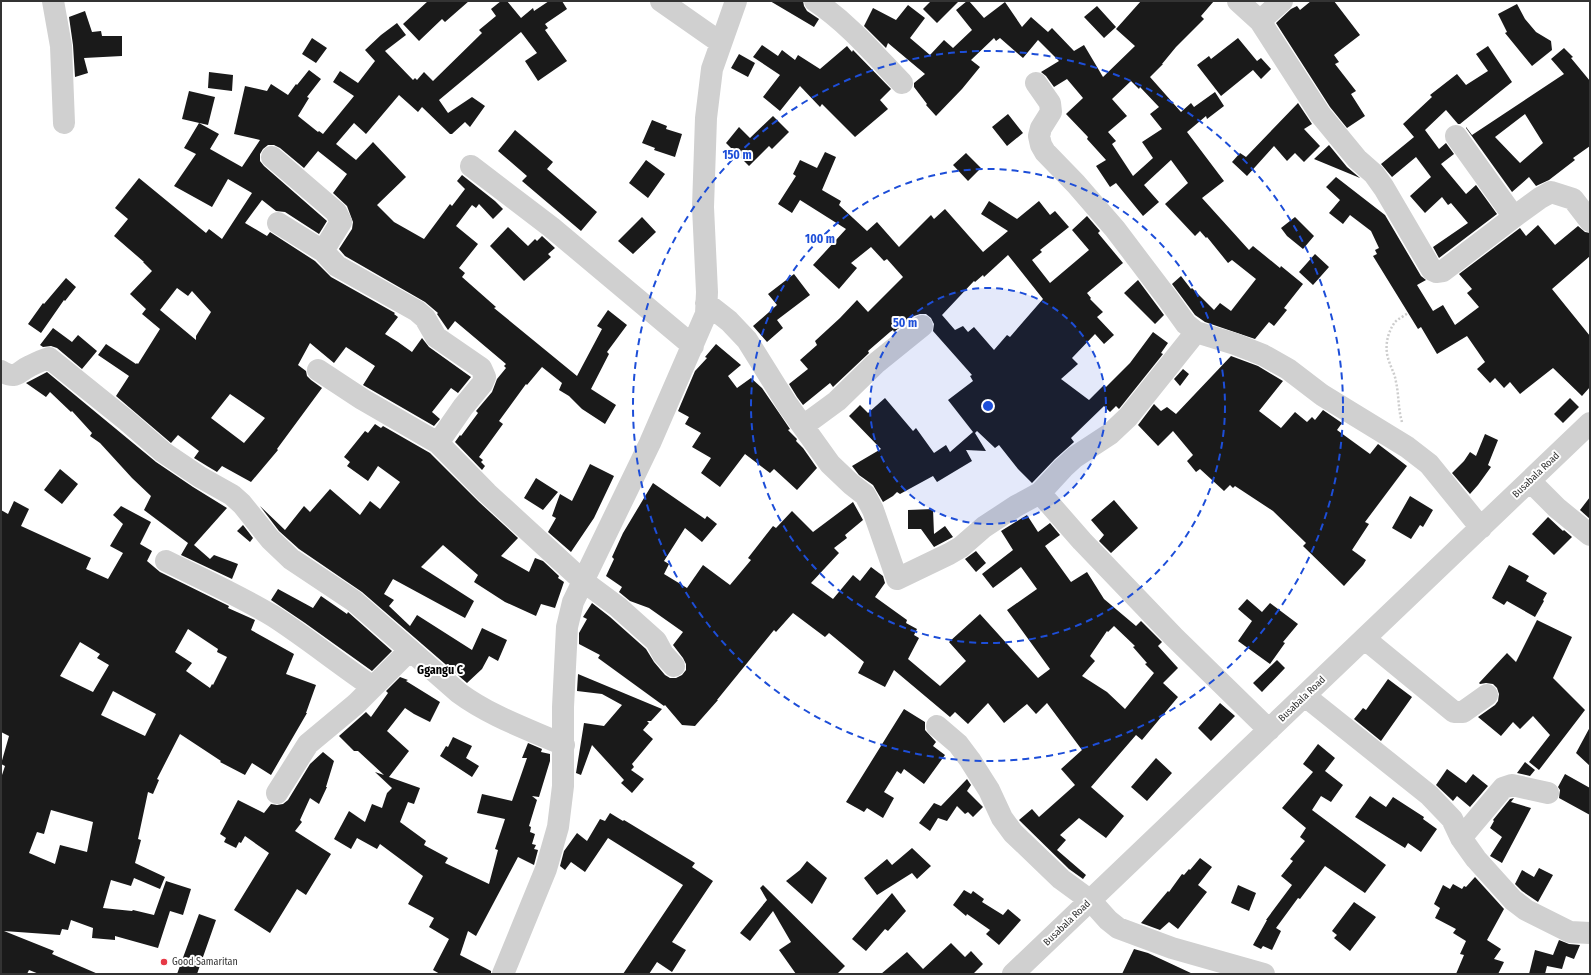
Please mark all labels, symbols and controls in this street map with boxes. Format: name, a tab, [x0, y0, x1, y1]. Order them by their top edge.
text: 150 m	[722, 148, 752, 162]
text: 100 m	[805, 232, 835, 246]
text: 50 m	[893, 316, 917, 330]
centre of rings	[981, 399, 995, 413]
street label: Busabala Road	[1510, 450, 1562, 500]
district label: Ggangu C	[417, 663, 464, 677]
street label: Busabala Road	[1276, 674, 1328, 724]
street label: Busabala Road	[1041, 898, 1093, 948]
place label: Good Samaritan	[172, 956, 238, 968]
marker: Good Samaritan	[159, 957, 169, 967]

